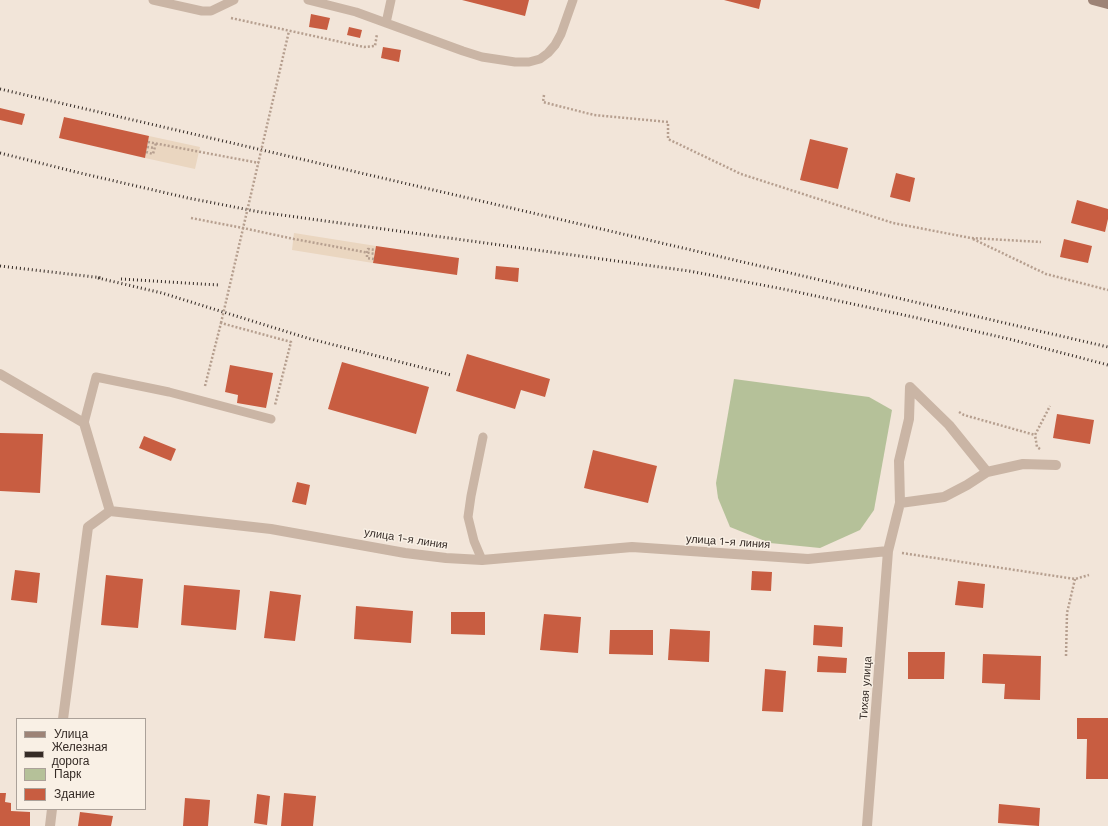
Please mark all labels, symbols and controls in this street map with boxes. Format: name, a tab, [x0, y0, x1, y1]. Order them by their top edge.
street label: улица 1-я линия	[363, 526, 449, 552]
street label: улица 1-я линия	[685, 532, 771, 552]
street label: Тихая улица	[857, 656, 875, 720]
legend	[16, 718, 146, 810]
text: Улица	[54, 727, 88, 741]
text: Железная дорога	[52, 740, 108, 768]
text: Парк	[54, 767, 81, 781]
text: Здание	[54, 787, 95, 801]

